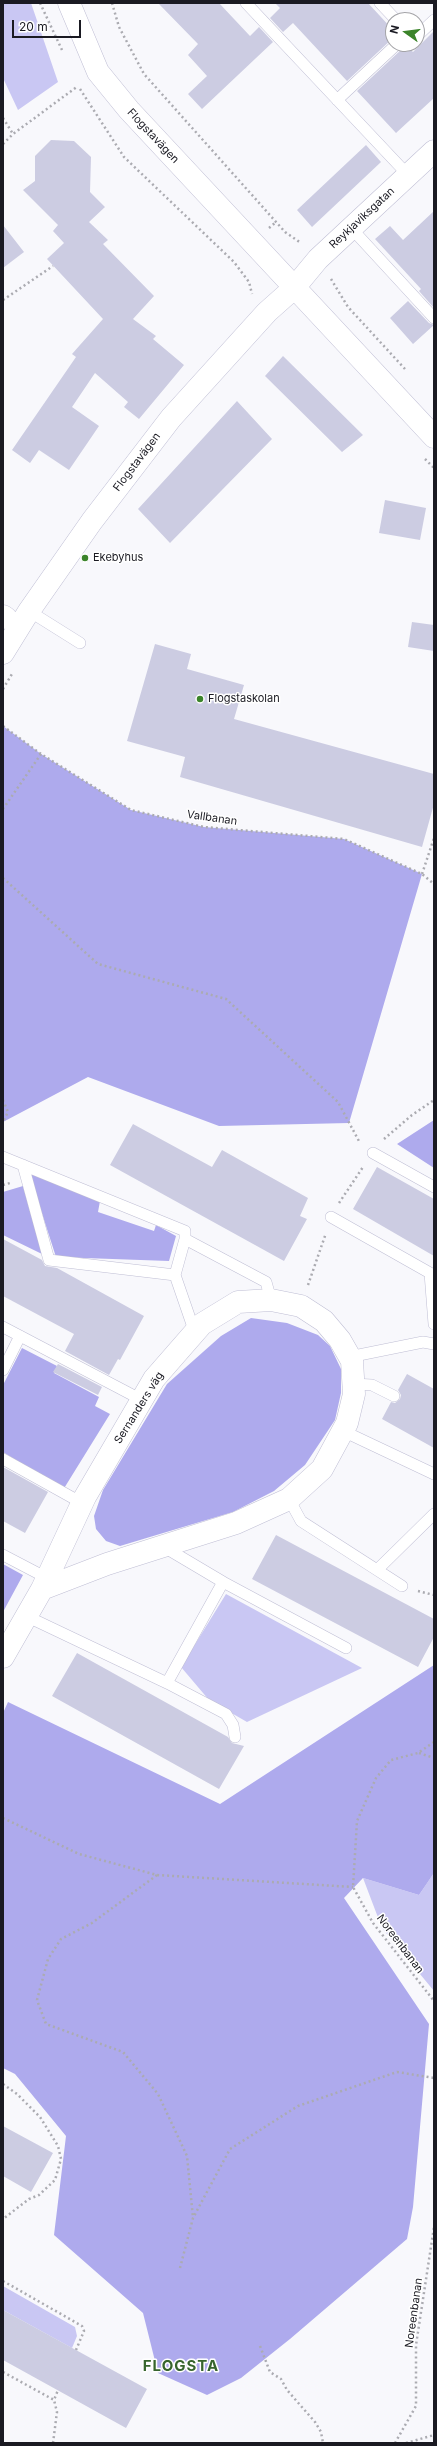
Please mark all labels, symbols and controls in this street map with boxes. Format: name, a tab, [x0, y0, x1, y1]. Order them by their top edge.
scale bar	[14, 12, 83, 38]
north arrow	[385, 12, 425, 52]
text: 20 m	[19, 19, 48, 34]
text: N	[387, 24, 402, 35]
street label: Flogstavägen	[124, 106, 182, 166]
street label: Reykjaviksgatan	[327, 185, 397, 251]
street label: Flogstavägen	[111, 430, 163, 494]
place label: Ekebyhus	[93, 551, 143, 565]
marker: Ekebyhus	[80, 553, 90, 563]
place label: Flogstaskolan	[208, 692, 280, 706]
marker: Flogstaskolan	[195, 694, 205, 704]
street label: Vallbanan	[186, 808, 238, 828]
street label: Sernanders väg	[112, 1370, 166, 1446]
street label: Noreenbanan	[374, 1912, 426, 1976]
street label: Noreenbanan	[403, 2277, 425, 2349]
district label: FLOGSTA	[143, 2357, 219, 2375]

